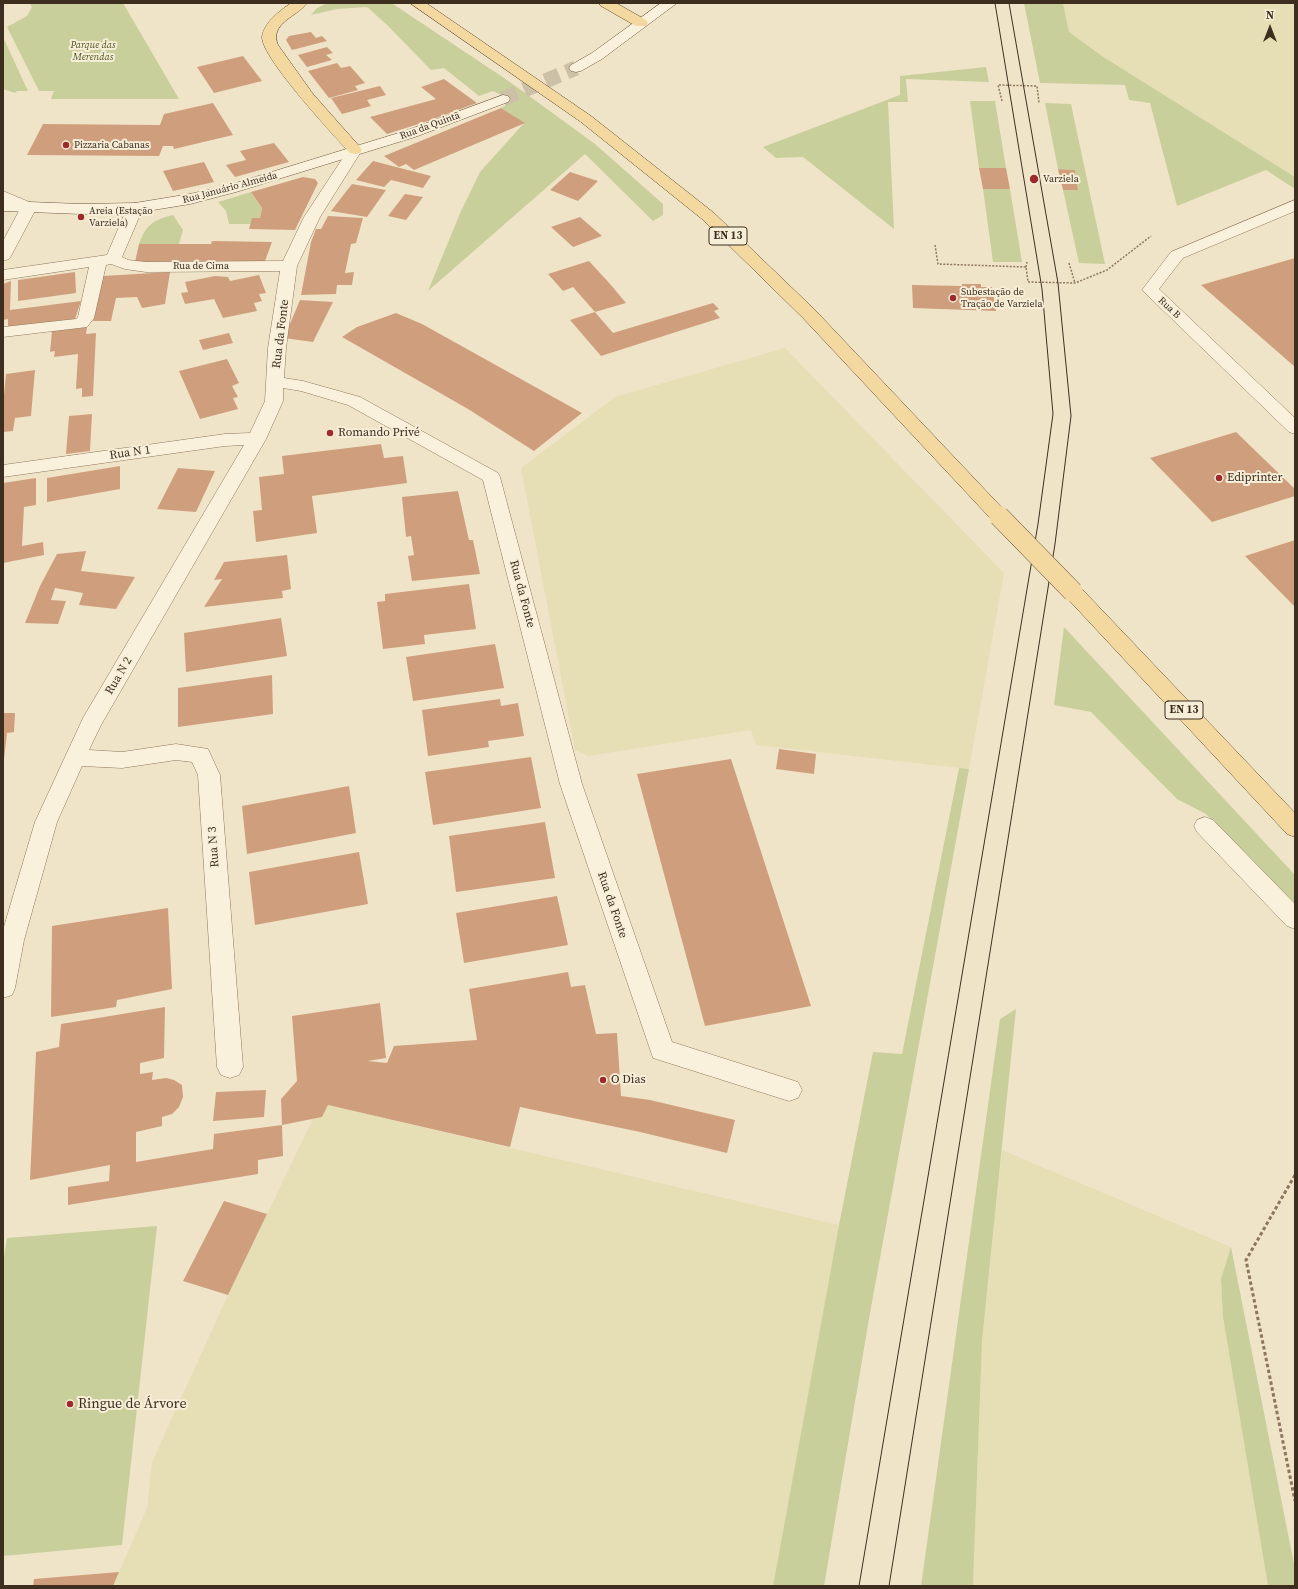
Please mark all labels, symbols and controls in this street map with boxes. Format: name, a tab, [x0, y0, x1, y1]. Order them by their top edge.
north arrow	[1250, 8, 1290, 48]
text: N	[1266, 8, 1274, 23]
park label: Parque das Merendas	[70, 39, 116, 62]
street label: Rua da Quintã	[398, 110, 462, 142]
place label: Pizzaria Cabanas	[74, 139, 149, 151]
marker: Pizzaria Cabanas	[61, 140, 71, 150]
street label: Rua Januário Almeida	[181, 170, 279, 206]
marker: Varziela	[1028, 173, 1040, 185]
place label: Varziela	[1043, 173, 1079, 185]
place label: Areia (Estação Varziela)	[89, 205, 153, 228]
marker: Areia (Estação Varziela)	[76, 212, 86, 222]
road number: EN 13	[709, 227, 747, 245]
street label: Rua de Cima	[173, 260, 229, 272]
place label: Subestação de Tração de Varziela	[961, 286, 1043, 310]
marker: Subestação de Tração de Varziela	[948, 293, 958, 303]
street label: Rua B	[1155, 295, 1183, 321]
street label: Rua da Fonte	[270, 299, 292, 369]
place label: Romando Privé	[338, 426, 420, 440]
marker: Romando Privé	[325, 428, 335, 438]
street label: Rua N 1	[109, 443, 151, 463]
place label: Ediprinter	[1227, 471, 1282, 485]
marker: Ediprinter	[1214, 473, 1224, 483]
street label: Rua da Fonte	[506, 559, 538, 629]
street label: Rua N 2	[102, 655, 136, 697]
road number: EN 13	[1165, 701, 1203, 719]
street label: Rua N 3	[205, 826, 223, 868]
street label: Rua da Fonte	[594, 870, 630, 940]
place label: O Dias	[611, 1073, 646, 1087]
marker: O Dias	[598, 1075, 608, 1085]
place label: Ringue de Árvore	[78, 1396, 187, 1412]
marker: Ringue de Árvore	[65, 1399, 75, 1409]

